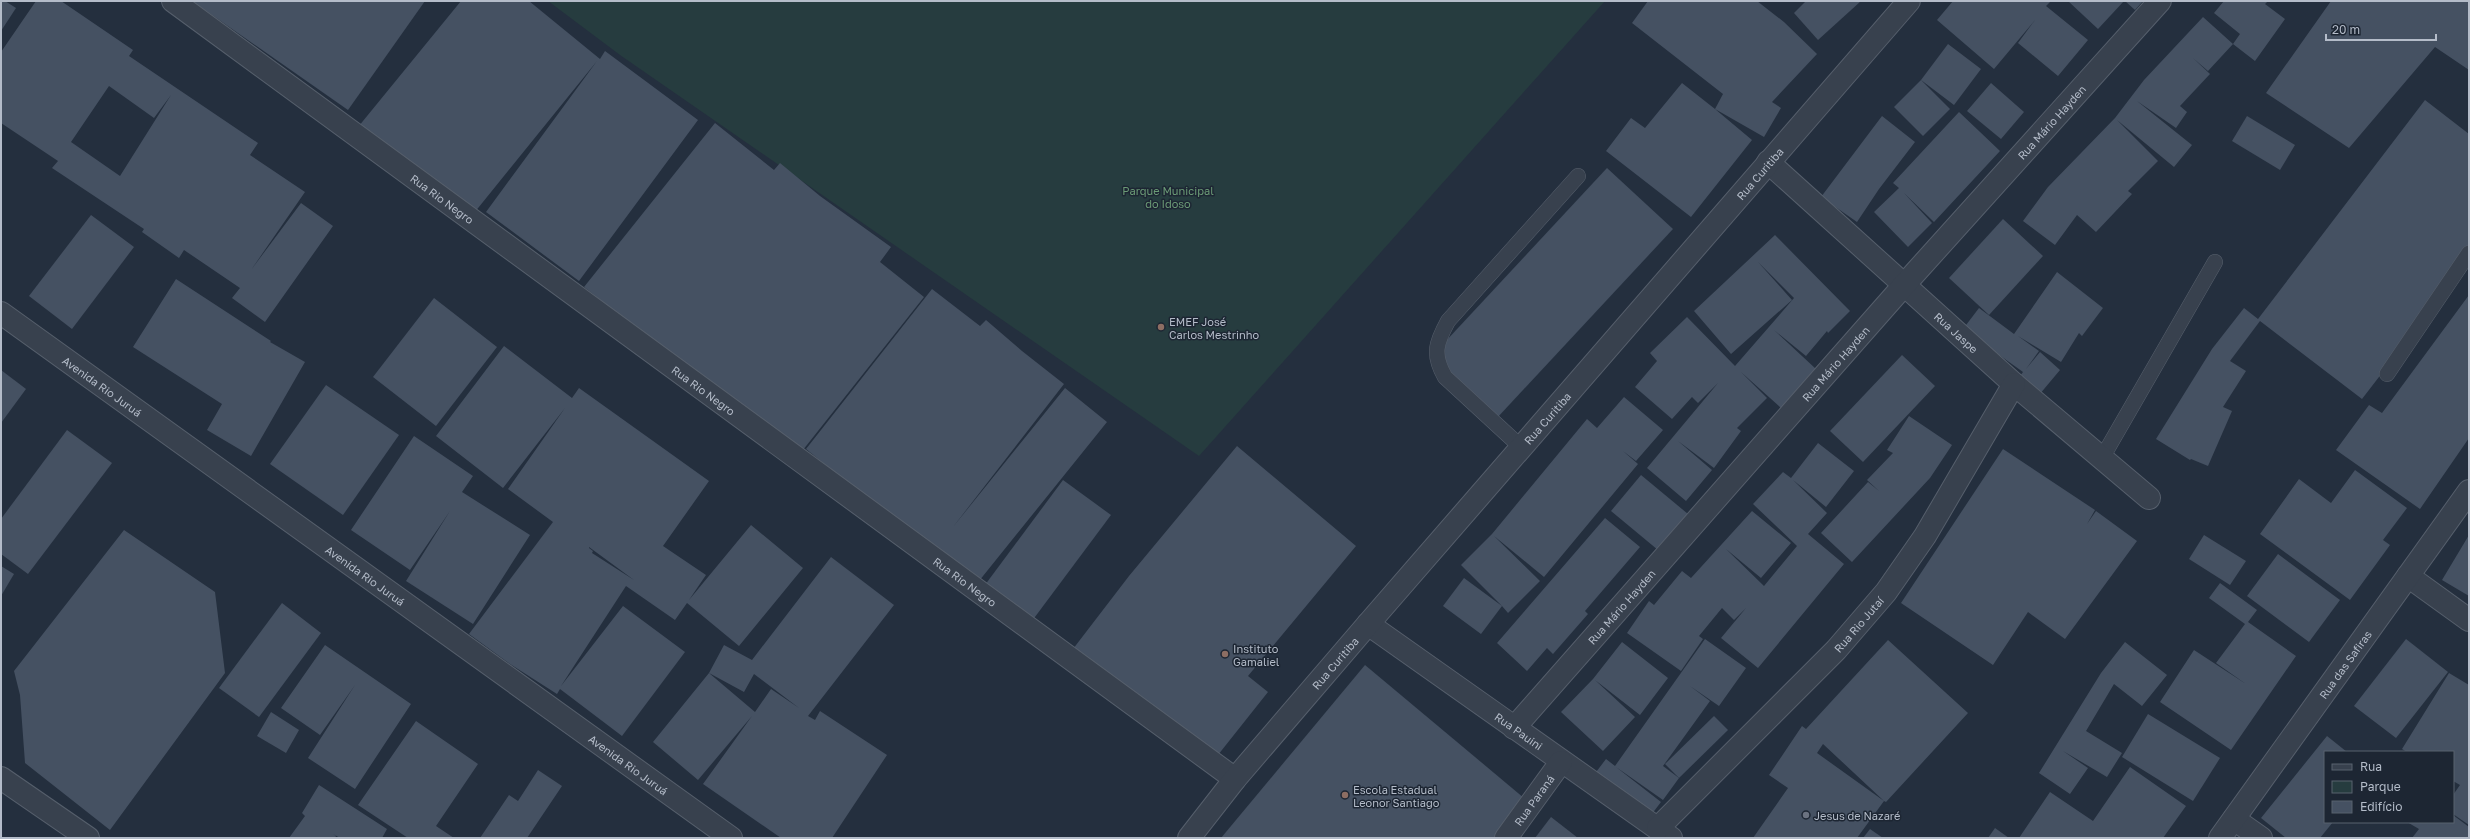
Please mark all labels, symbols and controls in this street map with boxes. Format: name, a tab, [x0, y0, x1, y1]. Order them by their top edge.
scale bar	[2326, 16, 2436, 42]
text: 20 m	[2332, 22, 2360, 37]
street label: Rua Mário Hayden	[2014, 82, 2088, 162]
street label: Rua Curitiba	[1733, 145, 1785, 202]
street label: Rua Rio Negro	[408, 171, 477, 226]
park label: Parque Municipal do Idoso	[1122, 184, 1214, 210]
street label: Rua Jaspe	[1932, 309, 1981, 355]
place label: EMEF José Carlos Mestrinho	[1169, 315, 1259, 341]
marker: EMEF José Carlos Mestrinho	[1156, 322, 1166, 332]
street label: Rua Mário Hayden	[1799, 323, 1872, 403]
street label: Avenida Rio Juruá	[60, 353, 145, 419]
street label: Rua Rio Negro	[670, 362, 738, 417]
street label: Rua Curitiba	[1521, 389, 1573, 447]
street label: Avenida Rio Juruá	[323, 542, 408, 608]
street label: Rua Rio Negro	[931, 554, 1000, 609]
street label: Rua Mário Hayden	[1585, 566, 1657, 647]
street label: Rua Rio Jutaí	[1831, 593, 1887, 654]
street label: Rua das Safiras	[2316, 627, 2374, 701]
street label: Rua Curitiba	[1309, 634, 1361, 691]
place label: Instituto Gamaliel	[1233, 642, 1280, 668]
marker: Instituto Gamaliel	[1220, 649, 1230, 659]
street label: Rua Pauini	[1493, 709, 1546, 752]
street label: Avenida Rio Juruá	[587, 732, 671, 797]
legend	[2324, 751, 2454, 823]
text: Rua	[2360, 759, 2382, 774]
street label: Rua Paraná	[1511, 772, 1556, 828]
text: Parque	[2360, 779, 2401, 794]
place label: Escola Estadual Leonor Santiago	[1353, 783, 1440, 809]
marker: Escola Estadual Leonor Santiago	[1340, 790, 1350, 800]
text: Edifício	[2360, 799, 2402, 814]
place label: Jesus de Nazaré	[1814, 809, 1900, 822]
marker: Jesus de Nazaré	[1801, 810, 1811, 820]

